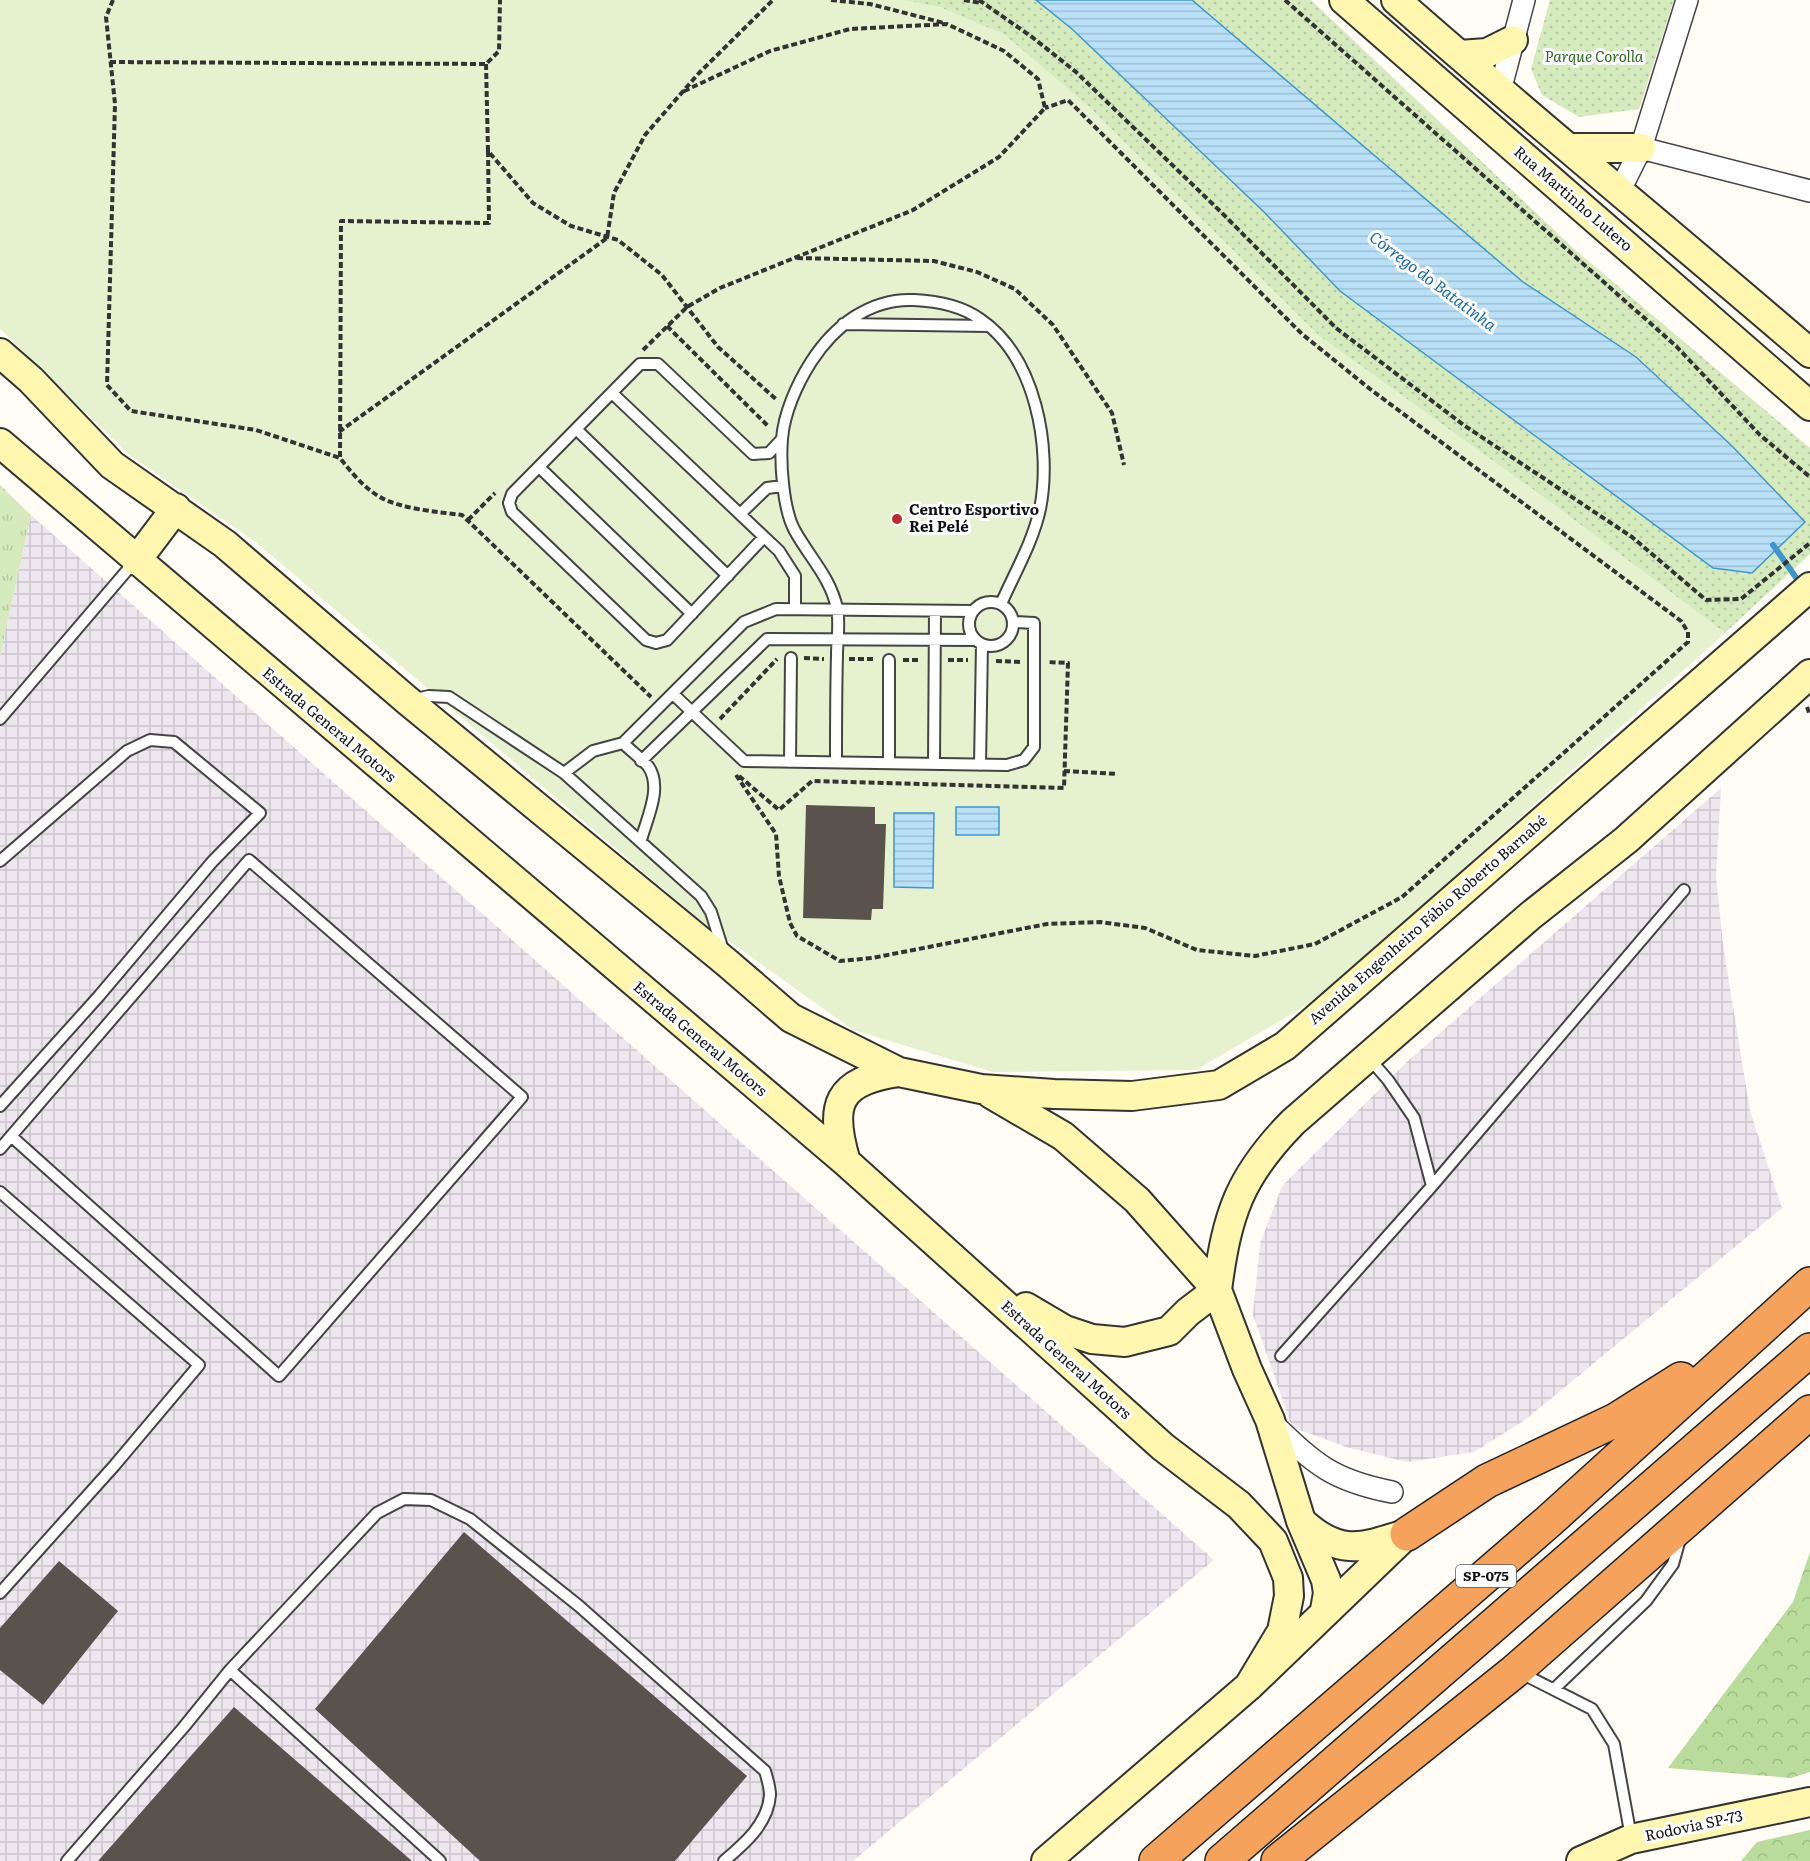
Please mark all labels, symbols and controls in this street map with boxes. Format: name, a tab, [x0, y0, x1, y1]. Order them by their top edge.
park label: Parque Corolla	[1545, 44, 1644, 67]
street label: Rua Martinho Lutero	[1510, 140, 1639, 256]
water label: Córrego do Batatinha	[1365, 224, 1503, 337]
place label: Centro Esportivo Rei Pelé	[909, 497, 1039, 537]
marker: Centro Esportivo Rei Pelé	[890, 512, 904, 526]
street label: Estrada General Motors	[258, 661, 402, 787]
street label: Avenida Engenheiro Fábio Roberto Barnabé	[1303, 809, 1551, 1029]
street label: Estrada General Motors	[629, 975, 773, 1101]
street label: Estrada General Motors	[997, 1294, 1138, 1424]
road number: SP-075	[1456, 1565, 1516, 1587]
street label: Rodovia SP-73	[1642, 1803, 1745, 1846]

